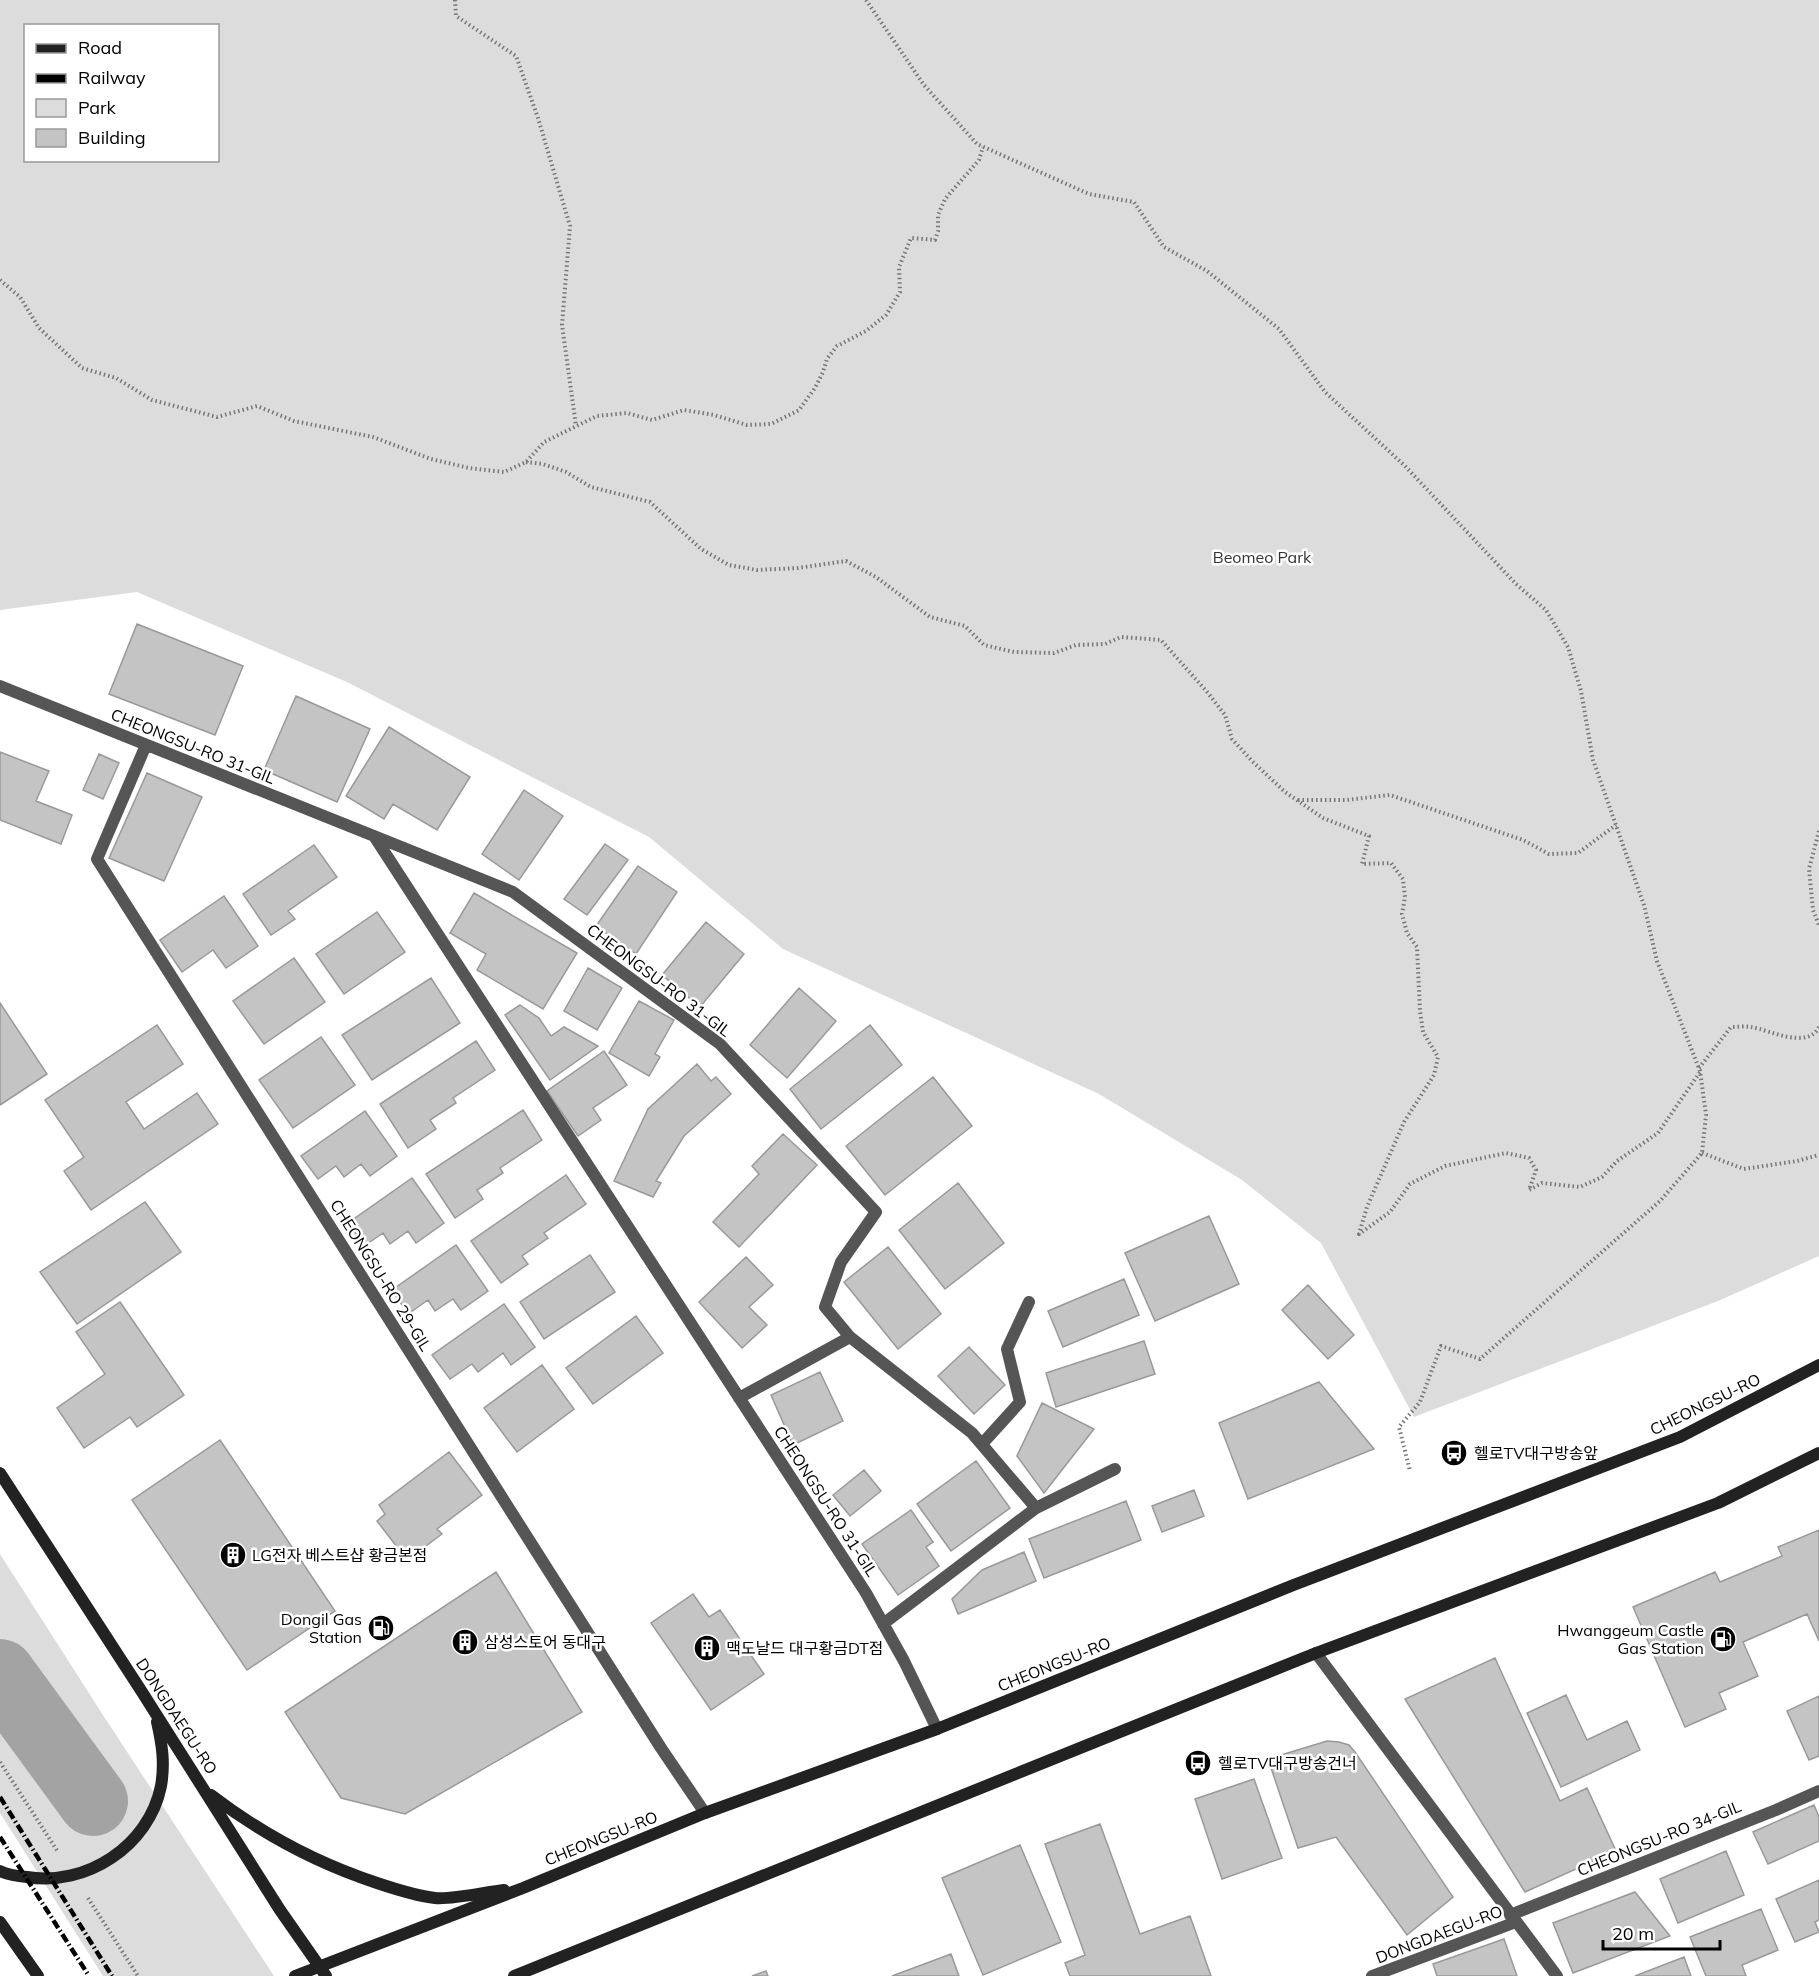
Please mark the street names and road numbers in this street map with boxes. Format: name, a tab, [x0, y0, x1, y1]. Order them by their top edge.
street label: CHEONGSU-RO 31-GIL	[108, 704, 278, 788]
street label: CHEONGSU-RO 31-GIL	[583, 919, 735, 1041]
street label: CHEONGSU-RO 29-GIL	[326, 1195, 436, 1355]
street label: CHEONGSU-RO	[1647, 1369, 1763, 1439]
street label: CHEONGSU-RO 31-GIL	[770, 1422, 882, 1580]
street label: CHEONGSU-RO	[994, 1632, 1114, 1696]
street label: DONGDAEGU-RO	[132, 1654, 222, 1778]
street label: CHEONGSU-RO 34-GIL	[1574, 1796, 1744, 1880]
street label: CHEONGSU-RO	[541, 1806, 661, 1870]
street label: DONGDAEGU-RO	[1373, 1901, 1505, 1967]

